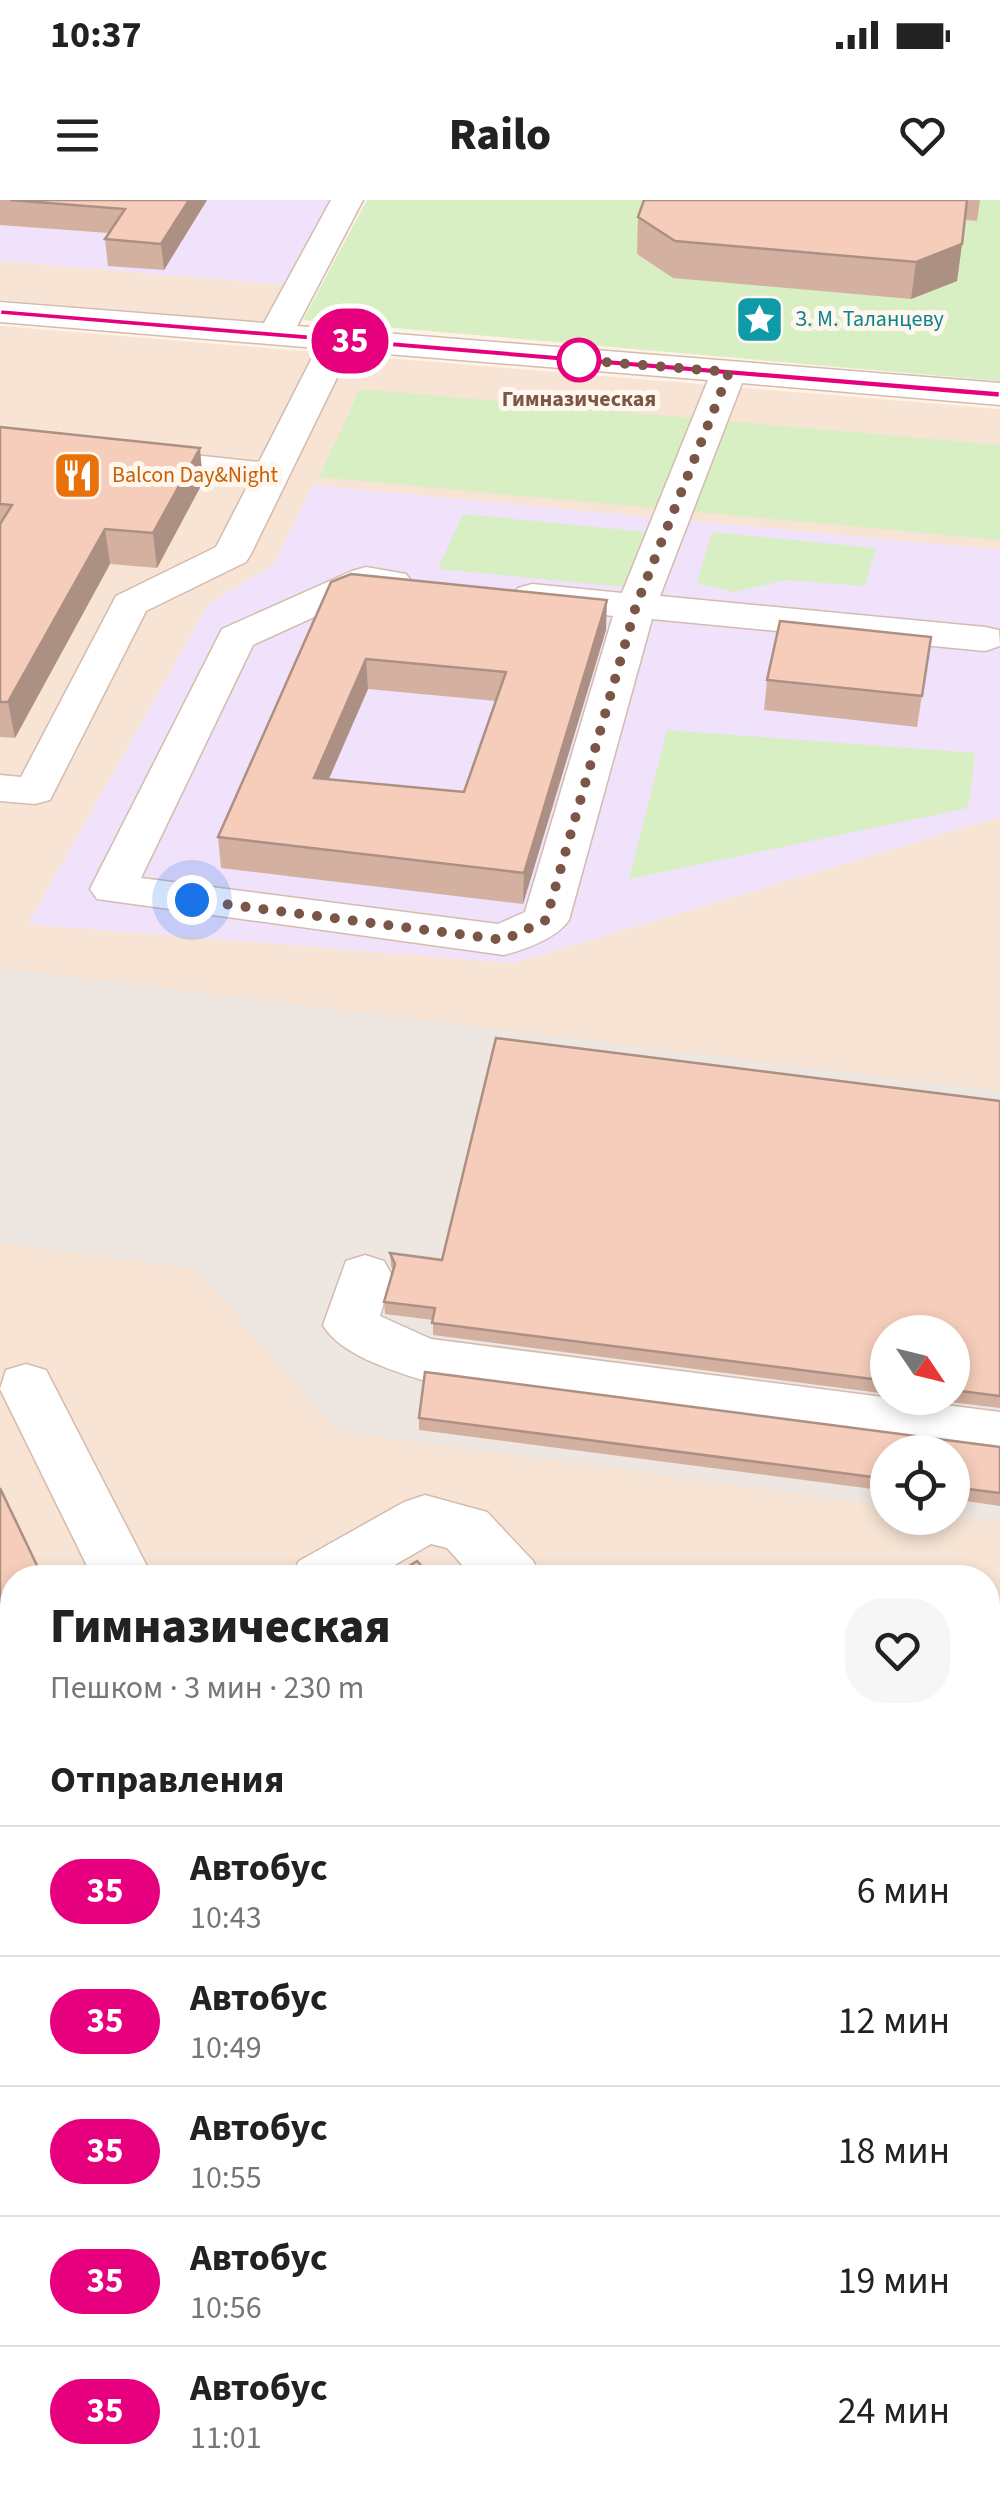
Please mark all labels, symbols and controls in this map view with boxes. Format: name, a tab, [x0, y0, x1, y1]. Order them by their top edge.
text: 10:37	[50, 8, 142, 62]
text: Railo	[449, 103, 551, 167]
icon: menu	[50, 108, 105, 163]
icon: heart	[895, 108, 950, 163]
place icon: З. М. Таланцеву	[734, 293, 786, 345]
place label: З. М. Таланцеву	[795, 303, 945, 335]
line badge: 35	[305, 308, 395, 374]
text: 35	[332, 316, 368, 366]
marker: Гимназическая	[558, 339, 600, 381]
place label: Гимназическая	[502, 383, 656, 415]
restaurant icon: Balcon Day&Night	[51, 449, 103, 501]
place label: Balcon Day&Night	[112, 459, 279, 491]
your location	[167, 875, 217, 925]
north arrow	[870, 1315, 970, 1415]
map controls	[870, 1315, 970, 1535]
button: locate	[870, 1435, 970, 1535]
text: Гимназическая	[50, 1593, 391, 1661]
button: heart	[845, 1598, 950, 1703]
text: Пешком · 3 мин · 230 m	[50, 1665, 364, 1711]
text: Отправления	[50, 1753, 284, 1807]
text: Автобус	[190, 1841, 328, 1895]
text: 6 мин	[857, 1864, 950, 1918]
text: 35	[87, 1866, 123, 1916]
text: 10:43	[190, 1895, 262, 1941]
text: Автобус	[190, 1971, 328, 2025]
text: 12 мин	[838, 1994, 950, 2048]
text: 35	[87, 1996, 123, 2046]
text: 10:49	[190, 2025, 262, 2071]
text: Автобус	[190, 2101, 328, 2155]
text: 18 мин	[838, 2124, 950, 2178]
text: 35	[87, 2126, 123, 2176]
text: 10:55	[190, 2155, 262, 2201]
text: Автобус	[190, 2231, 328, 2285]
text: 19 мин	[838, 2254, 950, 2308]
text: 35	[87, 2256, 123, 2306]
text: 10:56	[190, 2285, 262, 2331]
text: Автобус	[190, 2361, 328, 2415]
text: 24 мин	[838, 2384, 950, 2438]
text: 35	[87, 2386, 123, 2436]
text: 11:01	[190, 2415, 262, 2461]

